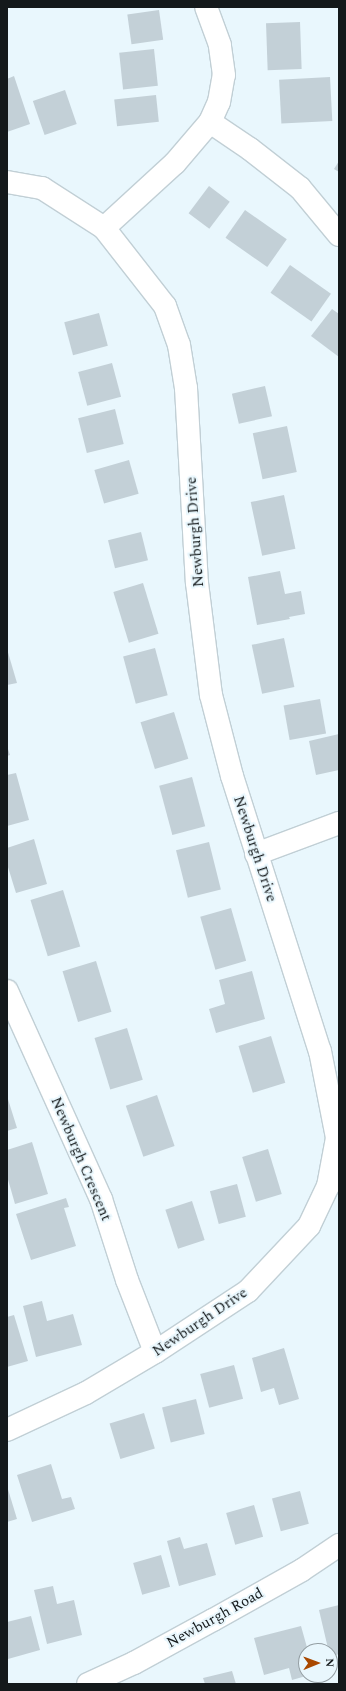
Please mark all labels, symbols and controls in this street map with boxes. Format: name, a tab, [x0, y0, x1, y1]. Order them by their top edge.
street label: Newburgh Drive	[182, 476, 208, 588]
street label: Newburgh Drive	[229, 794, 281, 904]
street label: Newburgh Crescent	[47, 1094, 115, 1224]
street label: Newburgh Drive	[149, 1284, 251, 1360]
street label: Newburgh Road	[164, 1584, 266, 1652]
north arrow	[298, 1643, 338, 1683]
text: N	[321, 1658, 338, 1667]

